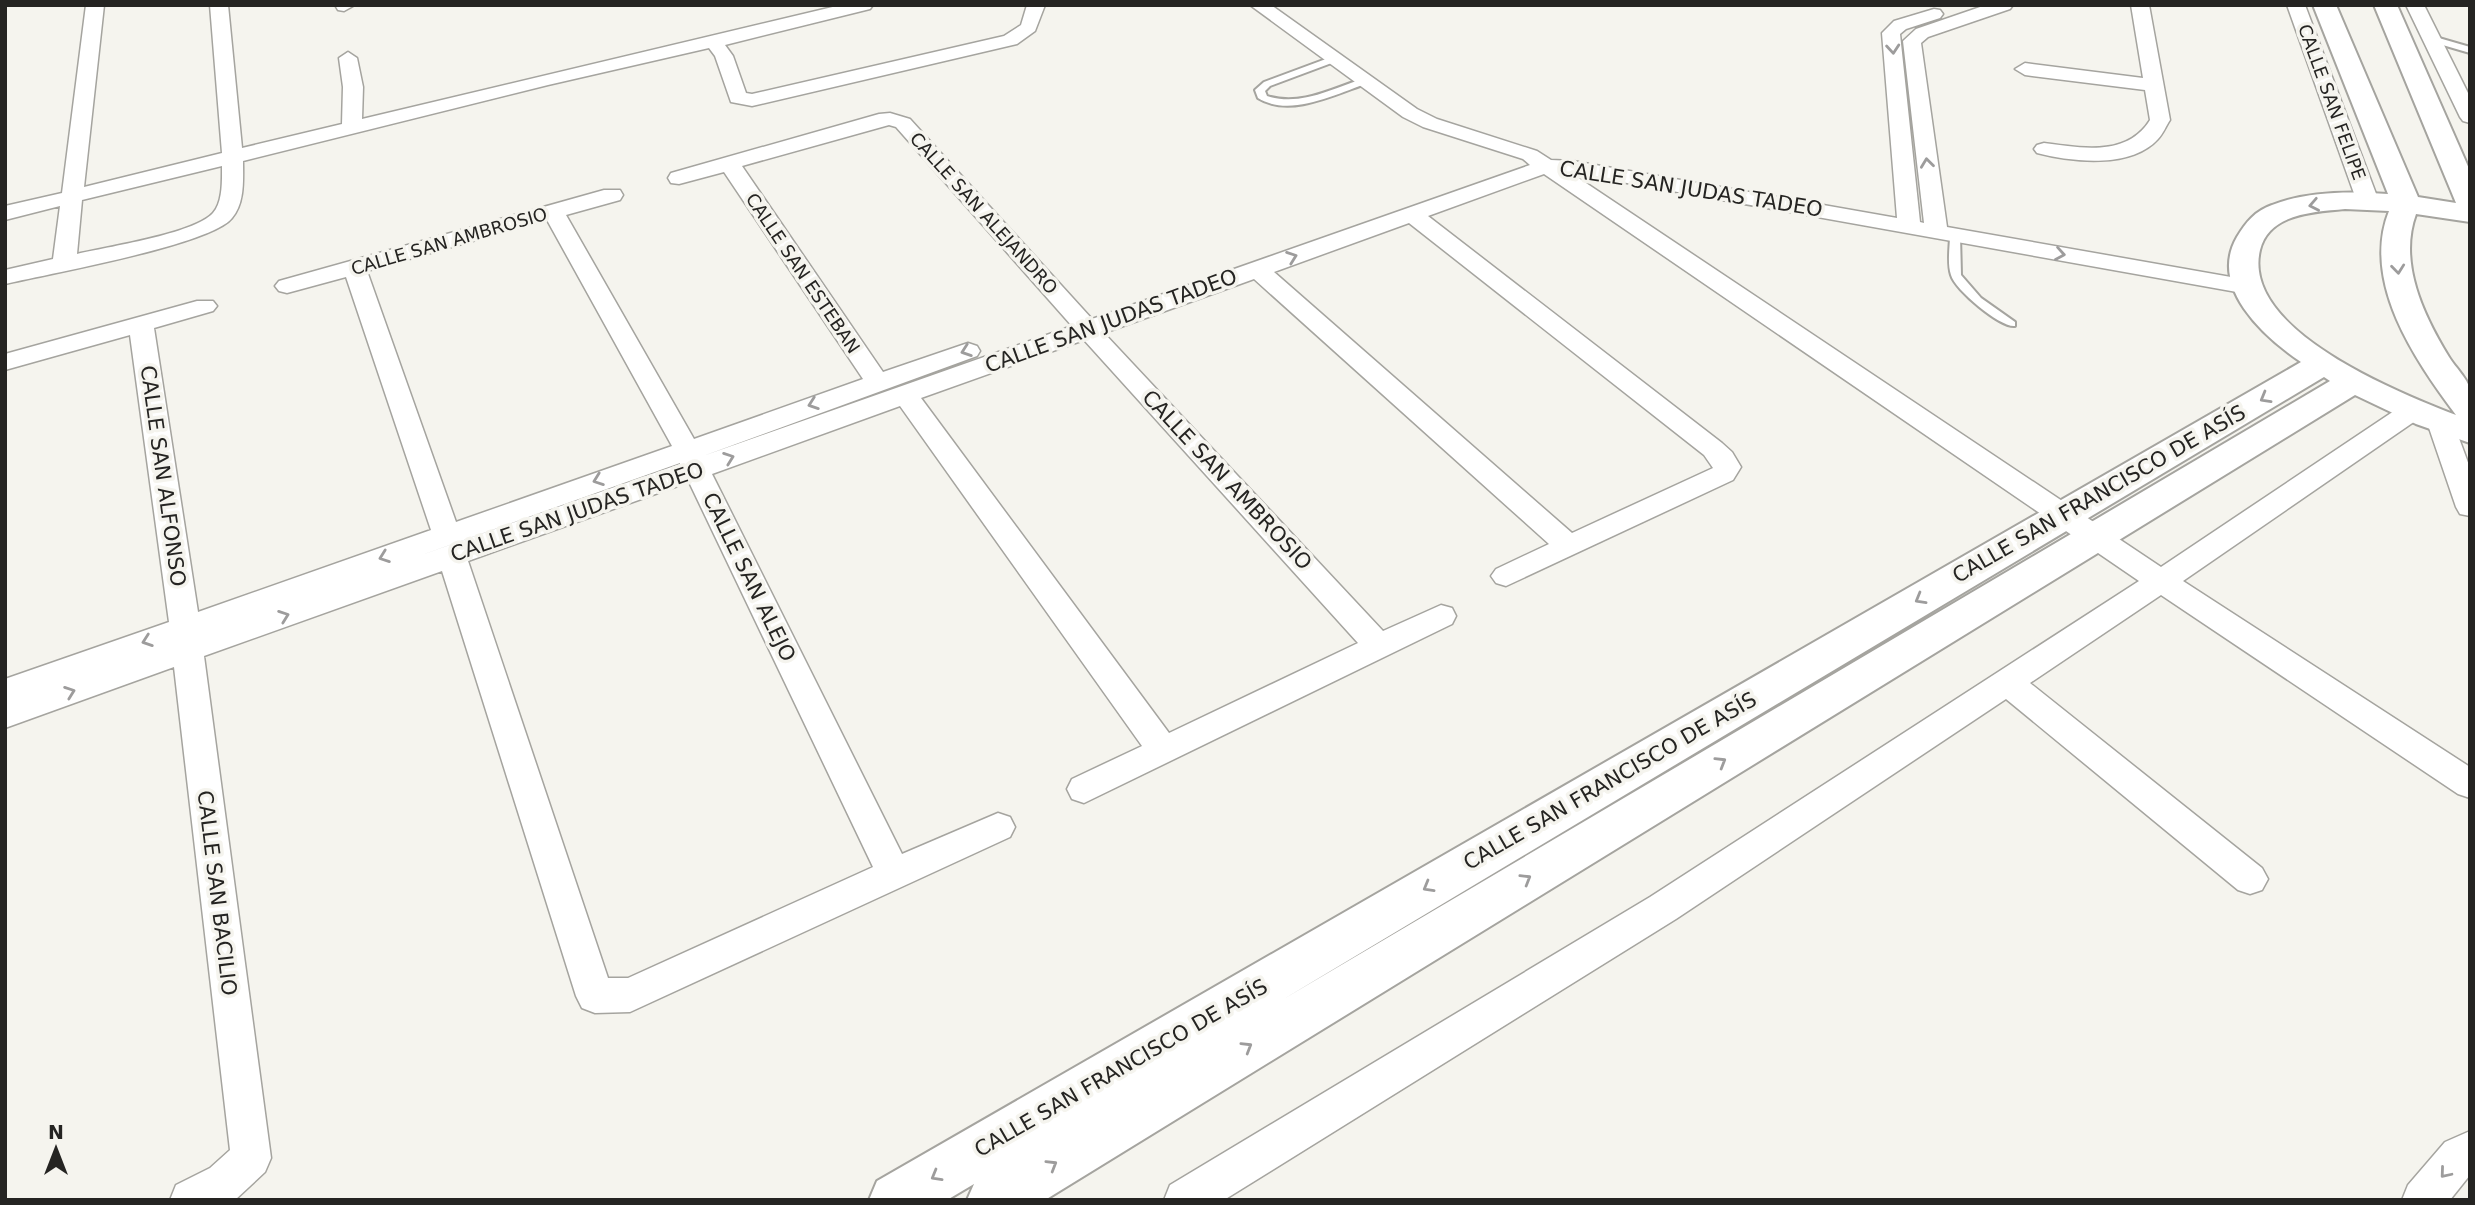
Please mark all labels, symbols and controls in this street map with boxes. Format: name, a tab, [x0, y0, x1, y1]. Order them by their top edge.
street label: CALLE SAN FELIPE	[2294, 21, 2370, 183]
one-way arrow	[1885, 44, 1900, 55]
street label: CALLE SAN ALEJANDRO	[906, 128, 1062, 298]
street label: CALLE SAN JUDAS TADEO	[1558, 156, 1824, 222]
one-way arrow	[1920, 157, 1935, 169]
street label: CALLE SAN ESTEBAN	[742, 189, 864, 357]
one-way arrow	[2308, 196, 2320, 211]
street label: CALLE SAN AMBROSIO	[349, 203, 549, 279]
one-way arrow	[2054, 246, 2066, 261]
one-way arrow	[1286, 251, 1298, 265]
one-way arrow	[2391, 263, 2406, 275]
street label: CALLE SAN JUDAS TADEO	[982, 264, 1240, 378]
one-way arrow	[961, 343, 973, 357]
street label: CALLE SAN ALFONSO	[136, 364, 190, 588]
street label: CALLE SAN AMBROSIO	[1137, 385, 1317, 575]
one-way arrow	[2260, 390, 2272, 403]
one-way arrow	[807, 396, 819, 410]
street label: CALLE SAN FRANCISCO DE ASÍS	[1948, 399, 2250, 588]
one-way arrow	[723, 452, 735, 466]
street label: CALLE SAN JUDAS TADEO	[447, 457, 707, 567]
one-way arrow	[593, 472, 605, 486]
street label: CALLE SAN ALEJO	[698, 489, 800, 665]
one-way arrow	[379, 549, 391, 563]
one-way arrow	[1915, 591, 1928, 604]
one-way arrow	[277, 610, 289, 624]
one-way arrow	[141, 633, 153, 647]
one-way arrow	[63, 686, 75, 700]
street label: CALLE SAN FRANCISCO DE ASÍS	[1459, 686, 1761, 875]
one-way arrow	[1713, 757, 1726, 770]
street label: CALLE SAN BACILIO	[193, 789, 241, 997]
one-way arrow	[1519, 874, 1532, 887]
one-way arrow	[1423, 879, 1436, 892]
street label: CALLE SAN FRANCISCO DE ASÍS	[970, 973, 1272, 1162]
one-way arrow	[1240, 1042, 1253, 1055]
north arrow	[21, 1114, 91, 1184]
text: N	[48, 1121, 64, 1143]
one-way arrow	[1045, 1160, 1058, 1173]
one-way arrow	[2441, 1165, 2453, 1178]
one-way arrow	[931, 1168, 944, 1181]

